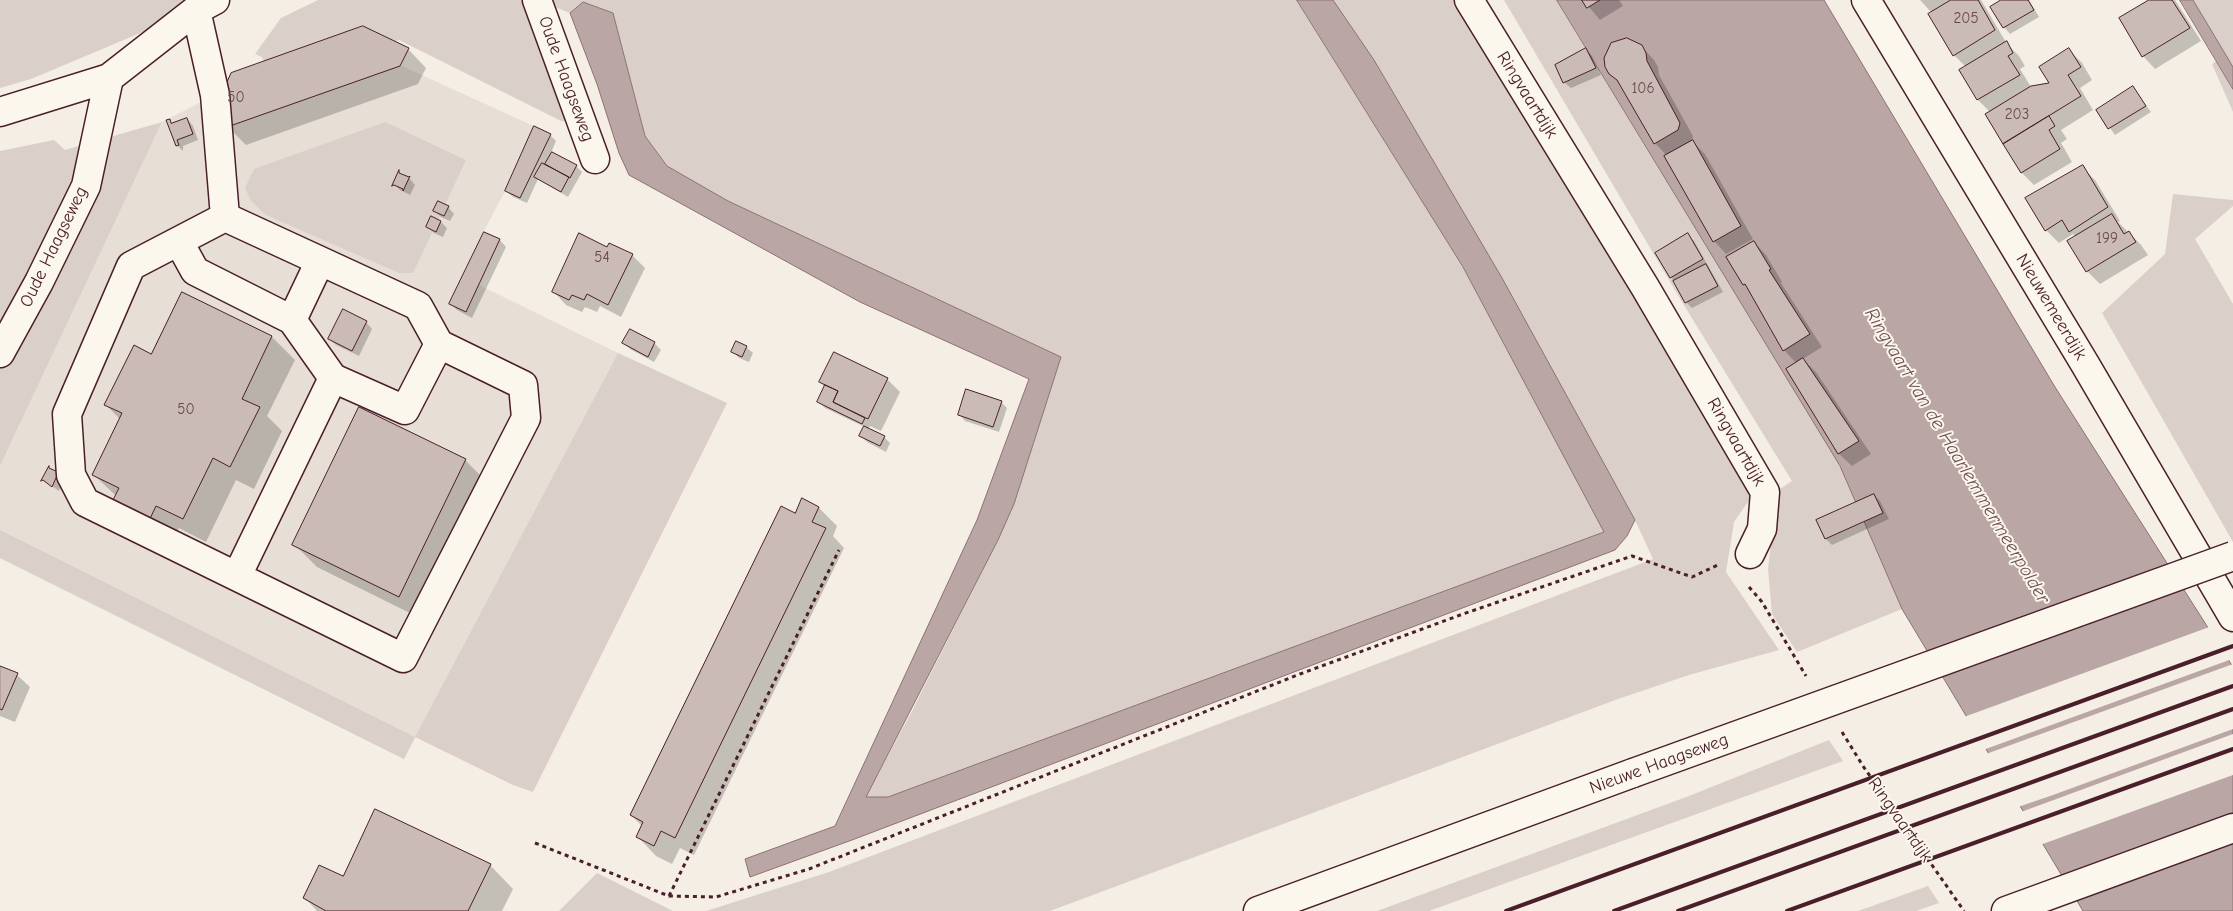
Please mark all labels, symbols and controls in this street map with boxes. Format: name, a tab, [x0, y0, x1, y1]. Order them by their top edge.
house number: 205	[1953, 10, 1979, 28]
street label: Oude Haagseweg	[533, 13, 599, 145]
street label: Ringvaartdijk	[1492, 48, 1562, 142]
house number: 106	[1631, 80, 1655, 98]
house number: 50	[227, 89, 245, 107]
house number: 203	[2005, 106, 2029, 124]
street label: Oude Haagseweg	[15, 183, 93, 311]
house number: 199	[2096, 230, 2118, 248]
house number: 54	[594, 249, 610, 267]
street label: Nieuwemeerdijk	[2011, 250, 2091, 364]
water label: Ringvaart van de Haarlemmermeerpolder	[1859, 304, 2055, 608]
street label: Ringvaartdijk	[1702, 394, 1770, 490]
house number: 50	[177, 401, 195, 419]
street label: Nieuwe Haagseweg	[1587, 729, 1731, 799]
street label: Ringvaartdijk	[1863, 774, 1937, 866]

